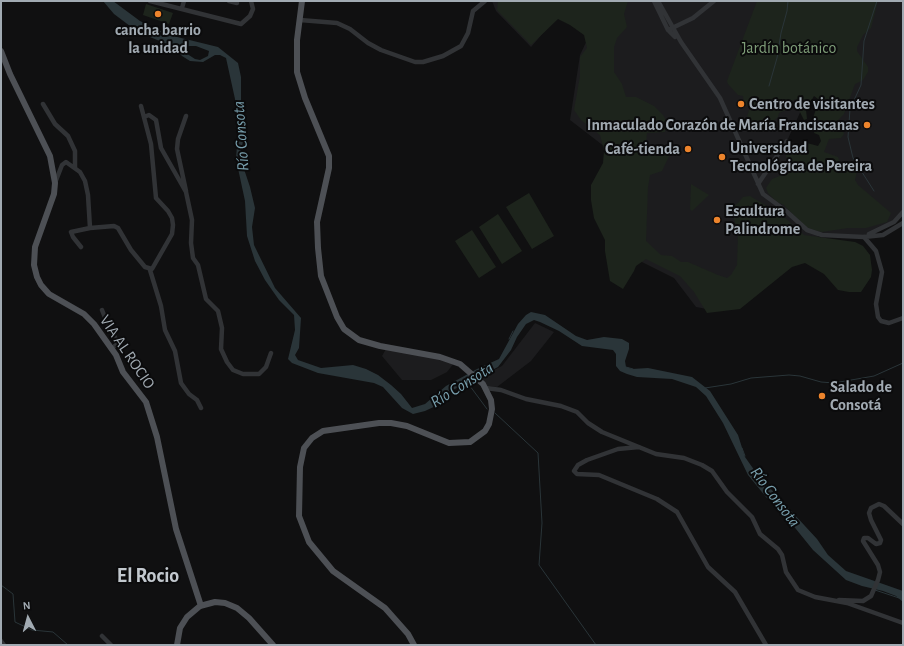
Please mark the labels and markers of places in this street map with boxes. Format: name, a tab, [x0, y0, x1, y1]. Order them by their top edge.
marker: cancha barrio la unidad	[153, 9, 163, 19]
place label: cancha barrio la unidad	[115, 20, 201, 58]
place label: Centro de visitantes	[749, 94, 875, 114]
marker: Centro de visitantes	[736, 99, 746, 109]
place label: Inmaculado Corazón de María Franciscanas	[587, 115, 859, 135]
marker: Inmaculado Corazón de María Franciscanas	[862, 120, 872, 130]
place label: Universidad Tecnológica de Pereira	[730, 138, 872, 176]
place label: Café-tienda	[605, 139, 680, 159]
marker: Café-tienda	[683, 144, 693, 154]
marker: Universidad Tecnológica de Pereira	[717, 152, 727, 162]
place label: Escultura Palindrome	[725, 201, 800, 239]
marker: Escultura Palindrome	[712, 215, 722, 225]
place label: Salado de Consotá	[830, 377, 892, 415]
marker: Salado de Consotá	[817, 391, 827, 401]

